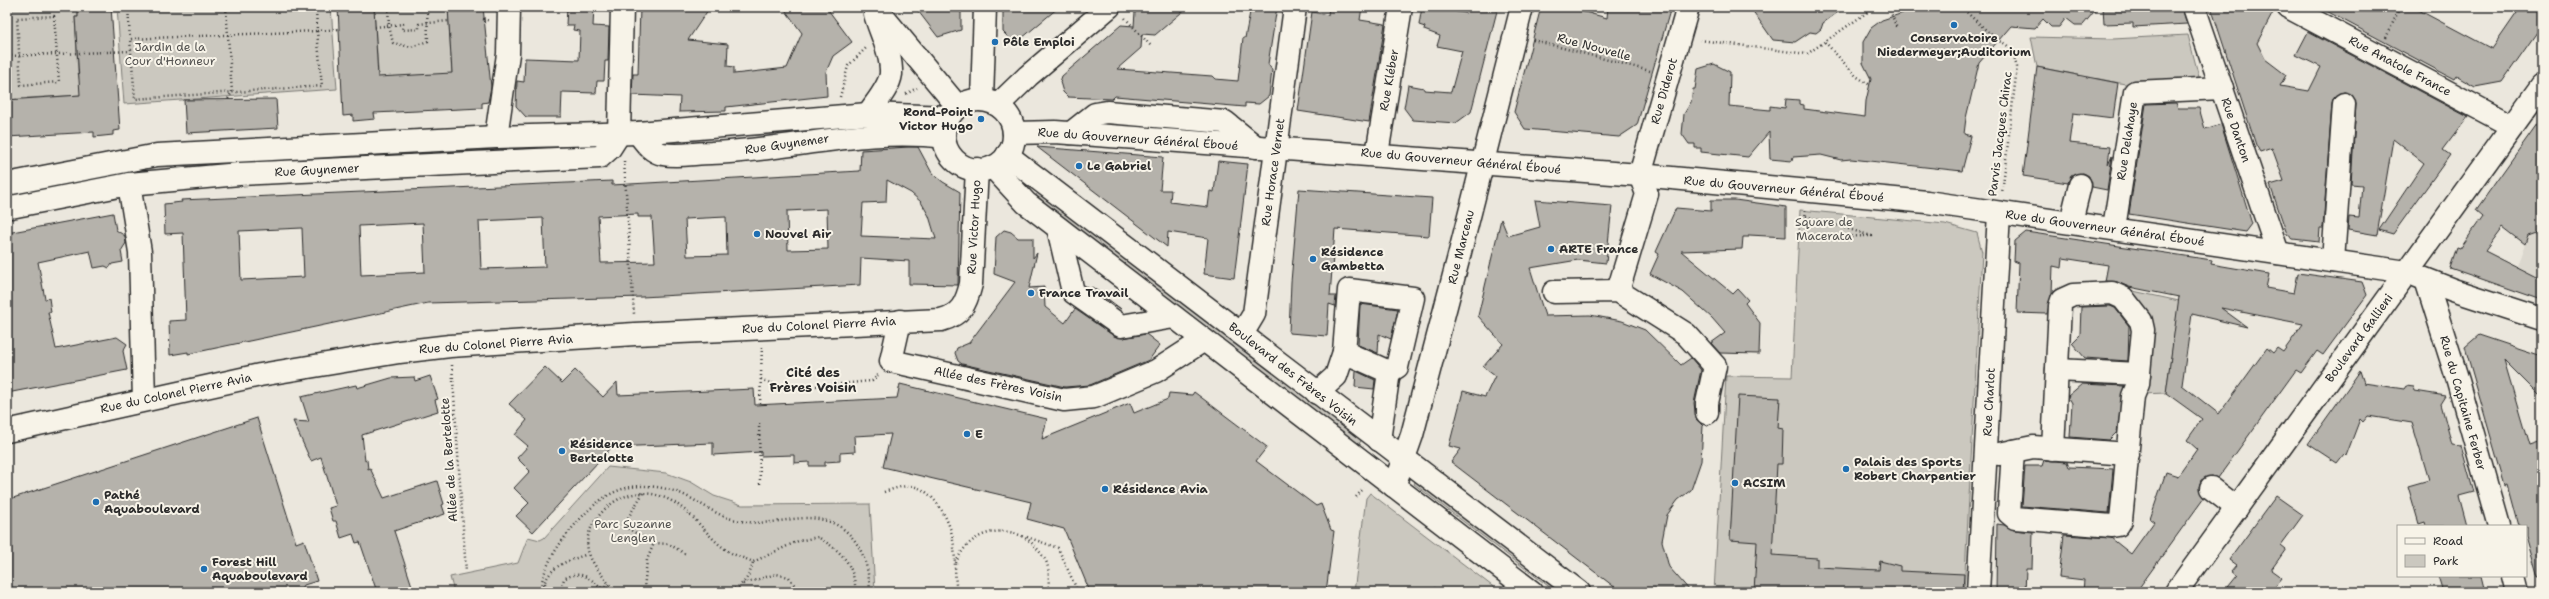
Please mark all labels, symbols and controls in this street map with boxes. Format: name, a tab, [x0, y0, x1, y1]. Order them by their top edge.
marker: Conservatoire Niedermeyer;Auditorium	[1949, 20, 1959, 30]
street label: Rue Nouvelle	[1555, 29, 1633, 65]
place label: Conservatoire Niedermeyer;Auditorium	[1877, 30, 2031, 60]
street label: Rue Anatole France	[2346, 32, 2454, 100]
place label: Pôle Emploi	[1003, 34, 1075, 50]
marker: Pôle Emploi	[990, 37, 1000, 47]
park label: Jardin de la Cour d'Honneur	[125, 39, 216, 69]
street label: Rue Kléber	[1376, 47, 1402, 112]
street label: Rue Diderot	[1647, 56, 1681, 126]
street label: Parvis Jacques Chirac	[1984, 71, 2016, 197]
street label: Rue Danton	[2217, 95, 2255, 165]
street label: Rue Delahaye	[2113, 100, 2141, 181]
place label: Rond-Point Victor Hugo	[899, 104, 973, 134]
marker: Rond-Point Victor Hugo	[976, 114, 986, 124]
street label: Rue Horace Vernet	[1258, 117, 1288, 227]
street label: Rue du Gouverneur Général Éboué	[1037, 124, 1239, 154]
street label: Rue Guynemer	[744, 130, 831, 158]
street label: Rue du Gouverneur Général Éboué	[1360, 144, 1562, 178]
place label: Le Gabriel	[1087, 158, 1151, 174]
street label: Rue Guynemer	[274, 160, 360, 180]
marker: Le Gabriel	[1074, 161, 1084, 171]
street label: Rue du Gouverneur Général Éboué	[1683, 172, 1885, 206]
street label: Rue Victor Hugo	[964, 179, 984, 275]
street label: Rue du Gouverneur Général Éboué	[2004, 206, 2206, 250]
street label: Rue Marceau	[1444, 208, 1478, 286]
park label: Square de Macerata	[1795, 214, 1853, 244]
place label: Nouvel Air	[765, 226, 832, 242]
marker: Nouvel Air	[752, 229, 762, 239]
place label: ARTE France	[1559, 241, 1638, 257]
place label: Résidence Gambetta	[1321, 244, 1385, 274]
marker: ARTE France	[1546, 244, 1556, 254]
marker: Résidence Gambetta	[1308, 254, 1318, 264]
place label: France Travail	[1039, 285, 1128, 301]
marker: France Travail	[1026, 288, 1036, 298]
street label: Boulevard Gallieni	[2321, 290, 2397, 386]
street label: Rue du Colonel Pierre Avia	[742, 313, 897, 337]
street label: Boulevard des Frères Voisin	[1225, 319, 1361, 429]
street label: Rue du Colonel Pierre Avia	[418, 331, 574, 357]
street label: Rue du Capitaine Ferber	[2436, 334, 2490, 473]
street label: Allée des Frères Voisin	[932, 363, 1064, 405]
district label: Cité des Frères Voisin	[769, 364, 857, 396]
street label: Rue Charlot	[1979, 367, 1999, 437]
street label: Rue du Colonel Pierre Avia	[99, 369, 254, 417]
street label: Allée de la Bertelotte	[437, 397, 461, 523]
place label: E	[975, 426, 983, 442]
marker: E	[962, 429, 972, 439]
place label: Résidence Bertelotte	[570, 436, 634, 466]
marker: Résidence Bertelotte	[557, 446, 567, 456]
place label: Palais des Sports Robert Charpentier	[1854, 454, 1977, 484]
marker: Palais des Sports Robert Charpentier	[1841, 464, 1851, 474]
place label: ACSIM	[1743, 475, 1786, 491]
marker: ACSIM	[1730, 478, 1740, 488]
place label: Résidence Avia	[1113, 481, 1209, 497]
marker: Résidence Avia	[1100, 484, 1110, 494]
place label: Pathé Aquaboulevard	[104, 487, 200, 517]
marker: Pathé Aquaboulevard	[91, 497, 101, 507]
park label: Parc Suzanne Lenglen	[594, 516, 672, 546]
legend	[2397, 525, 2527, 577]
text: Road	[2433, 533, 2464, 549]
text: Park	[2433, 553, 2459, 569]
place label: Forest Hill Aquaboulevard	[212, 554, 308, 584]
marker: Forest Hill Aquaboulevard	[199, 564, 209, 574]

